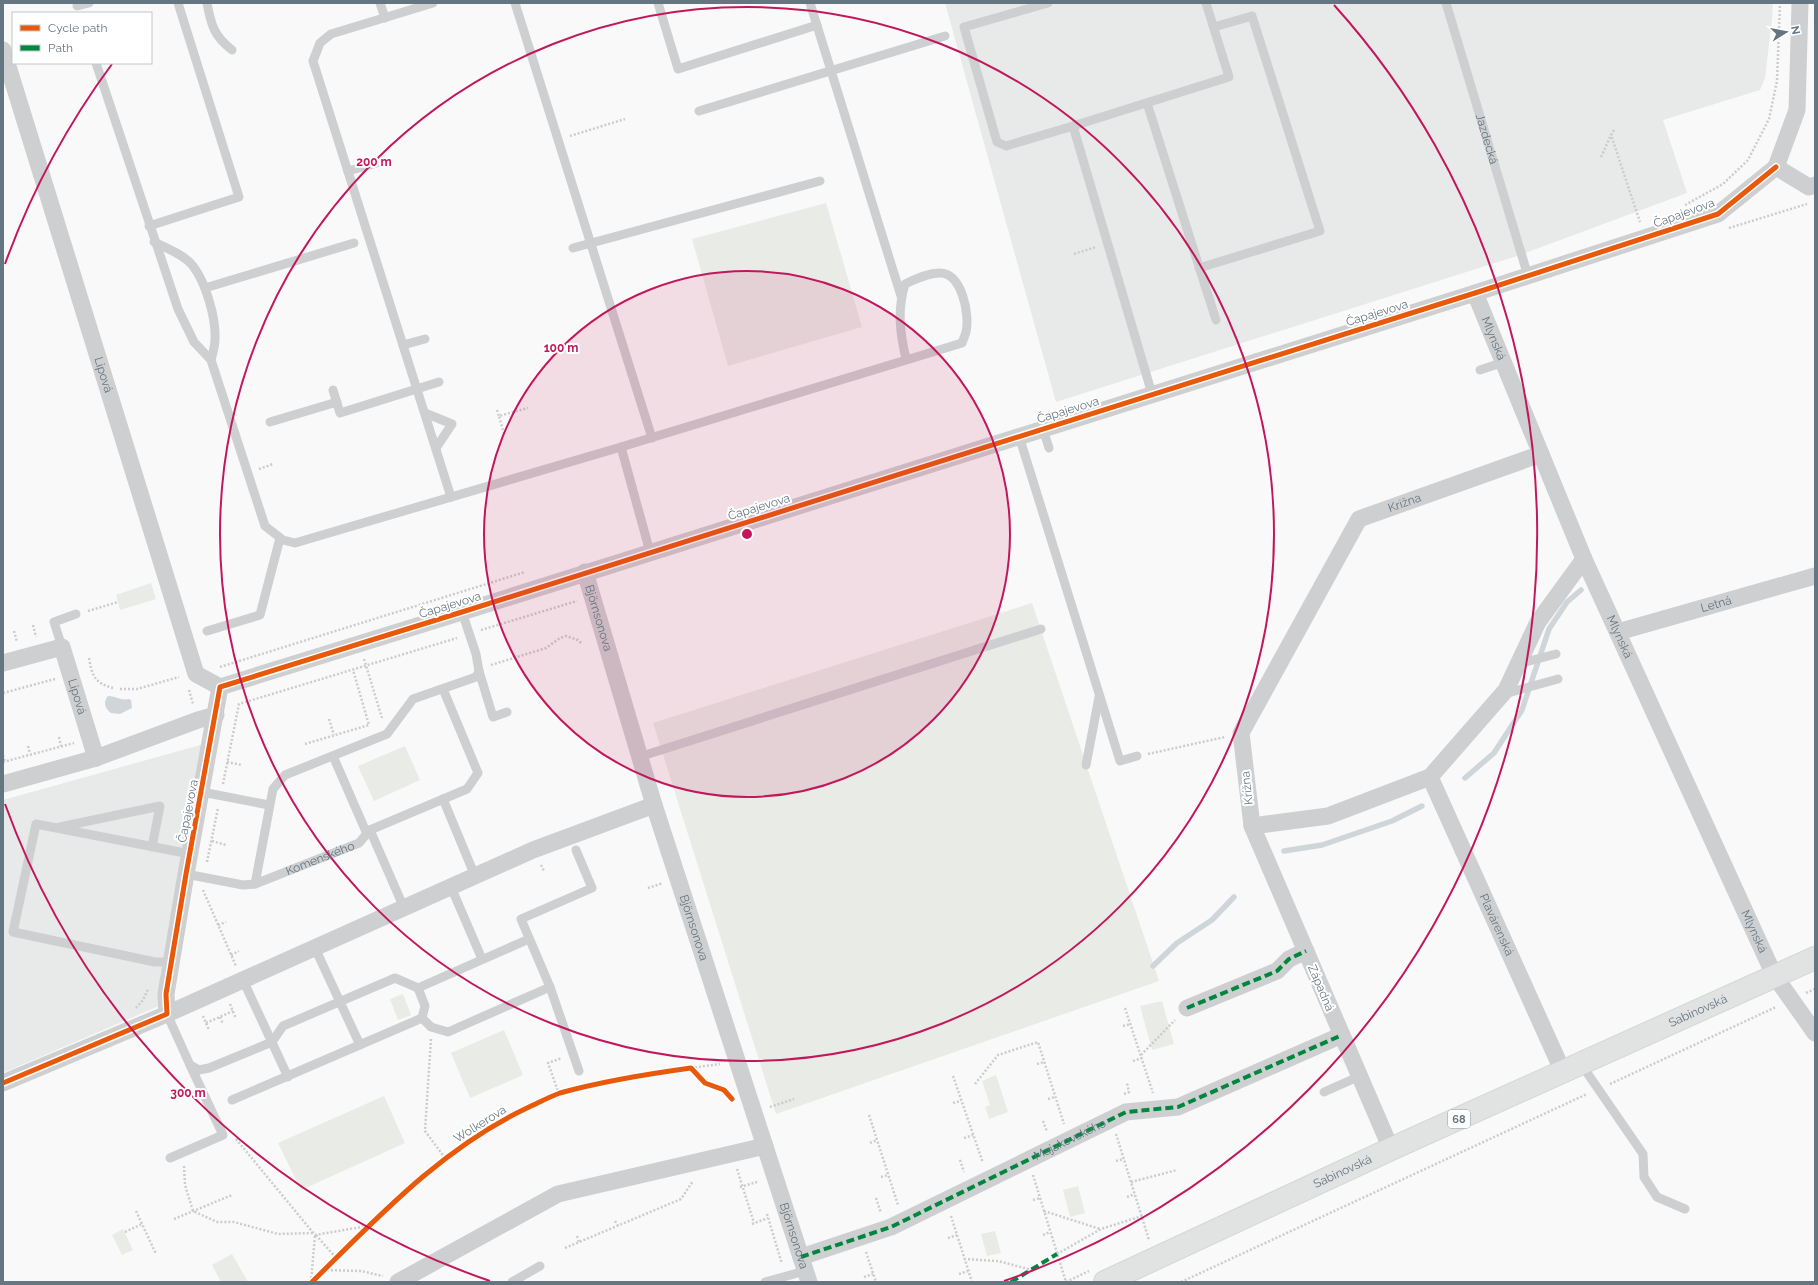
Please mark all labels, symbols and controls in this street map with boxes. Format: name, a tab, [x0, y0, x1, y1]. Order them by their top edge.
legend	[12, 12, 152, 64]
north arrow	[1766, 12, 1806, 52]
text: Cycle path	[48, 21, 107, 35]
text: N	[1788, 25, 1803, 36]
text: Path	[48, 41, 73, 55]
street label: Jazdecká	[1473, 112, 1501, 166]
text: 200 m	[356, 155, 392, 169]
street label: Čapajevova	[1651, 195, 1717, 231]
street label: Čapajevova	[1344, 297, 1410, 329]
street label: Mlynská	[1478, 314, 1509, 362]
text: 100 m	[544, 341, 578, 355]
street label: Lipová	[91, 355, 116, 394]
street label: Čapajevova	[1035, 394, 1101, 426]
street label: Krížna	[1386, 490, 1423, 515]
street label: Čapajevova	[726, 491, 792, 523]
centre of rings	[740, 527, 754, 541]
street label: Björnsonova	[582, 583, 615, 653]
street label: Čapajevova	[417, 589, 483, 621]
street label: Letná	[1699, 593, 1733, 615]
street label: Mlynská	[1604, 613, 1635, 661]
street label: Lipová	[65, 677, 89, 716]
street label: Krížna	[1238, 770, 1256, 806]
street label: Čapajevova	[175, 778, 201, 844]
street label: Komenského	[284, 839, 356, 878]
street label: Plavárenská	[1477, 891, 1517, 958]
street label: Björnsonova	[677, 893, 711, 963]
street label: Mlynská	[1738, 908, 1770, 955]
street label: Západná	[1305, 963, 1337, 1013]
street label: Sabinovská	[1666, 991, 1729, 1030]
text: 300 m	[170, 1086, 206, 1100]
street label: Wolkerova	[451, 1102, 509, 1146]
road number: 68	[1448, 1110, 1470, 1128]
street label: Majakovského	[1032, 1116, 1108, 1163]
street label: Sabinovská	[1311, 1152, 1374, 1191]
street label: Björnsonova	[777, 1201, 811, 1271]

